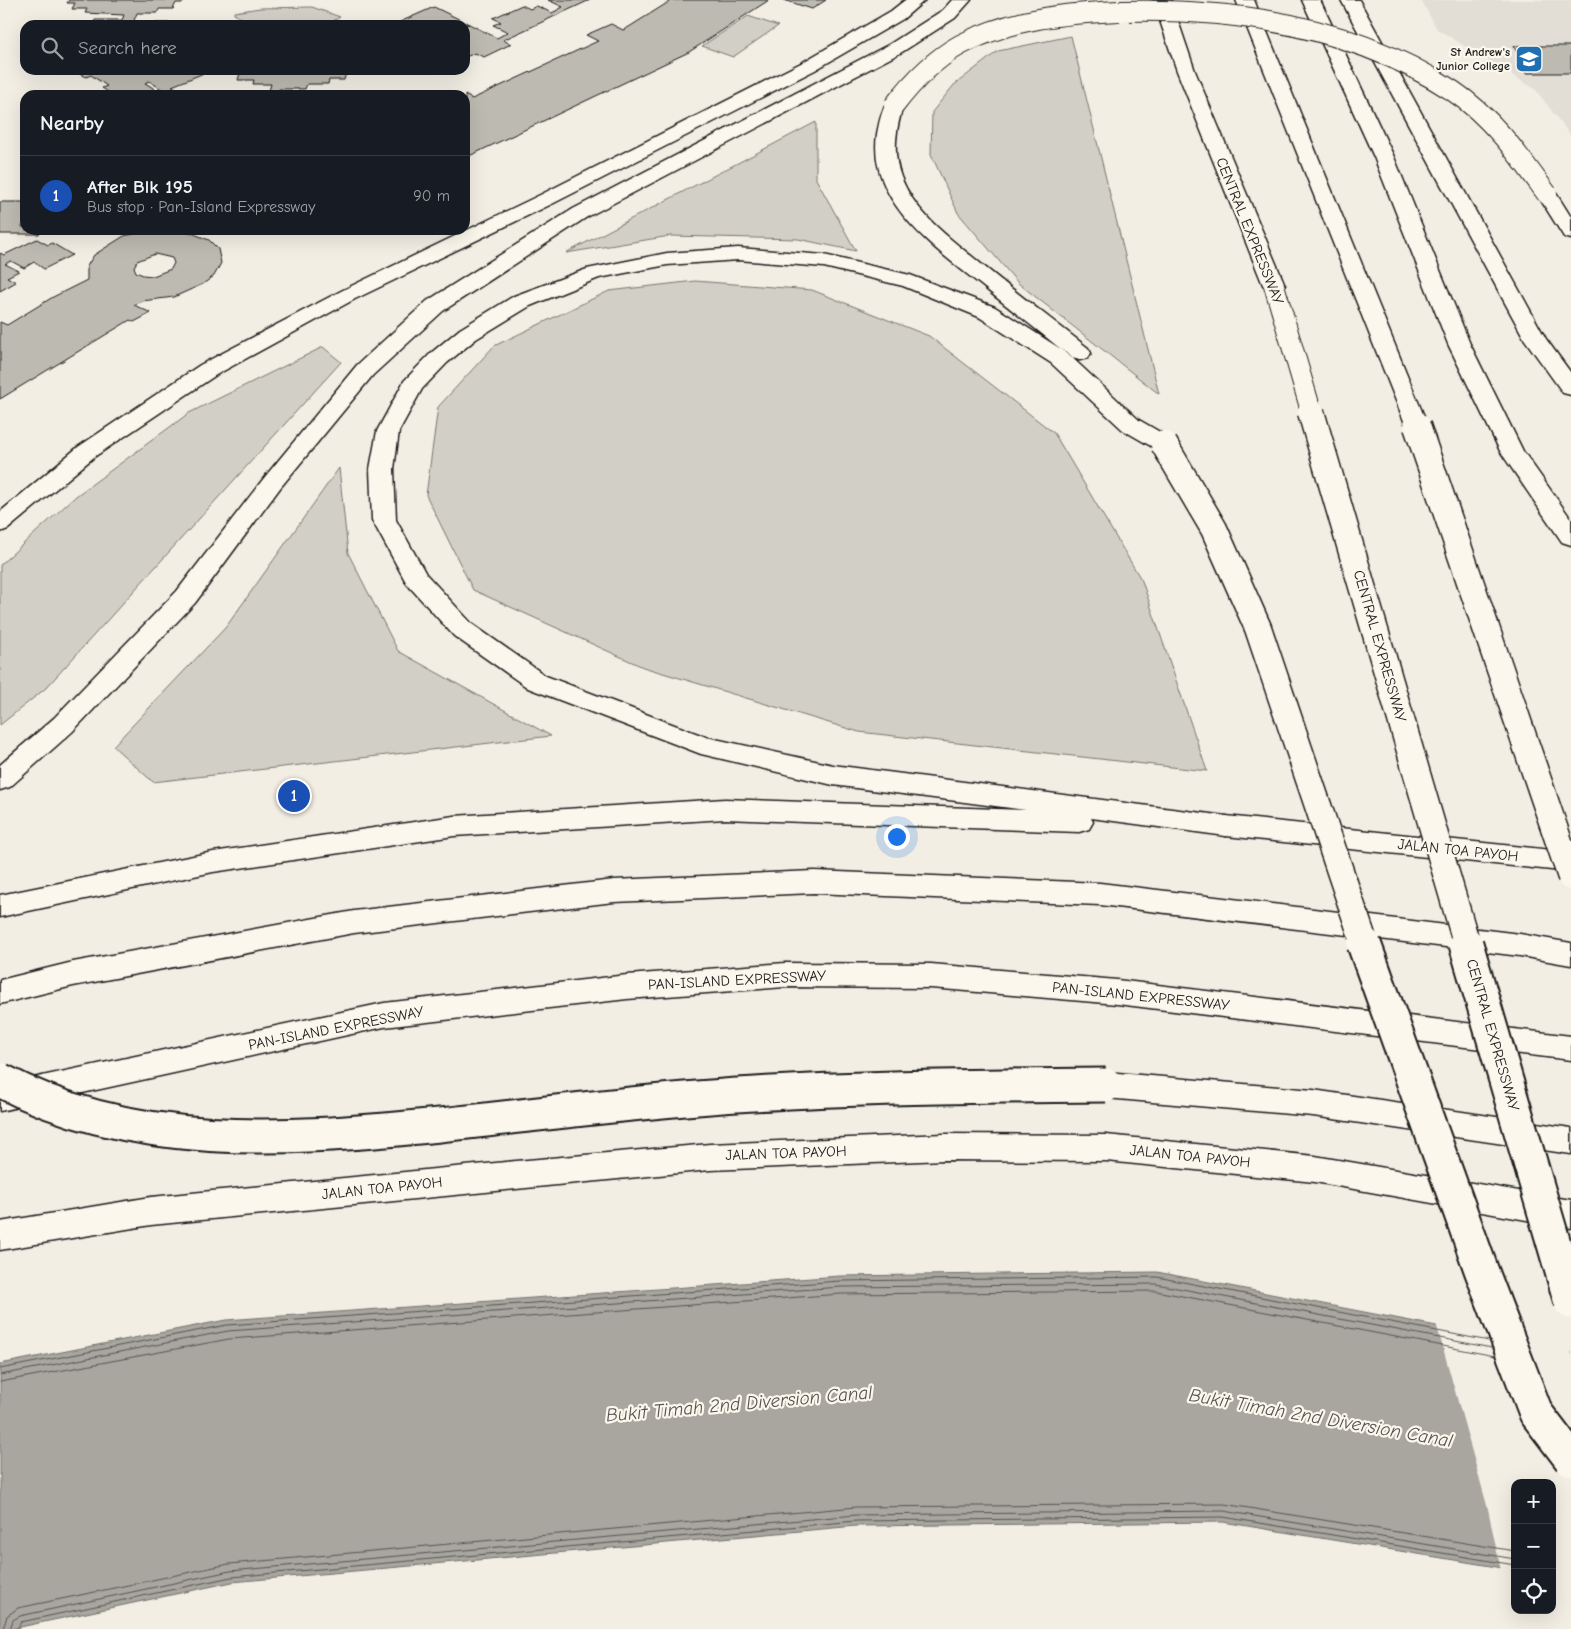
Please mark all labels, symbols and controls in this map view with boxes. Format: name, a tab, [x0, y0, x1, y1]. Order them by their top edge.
search box	[20, 20, 470, 75]
icon: search	[38, 34, 66, 62]
text: Search here	[78, 37, 177, 59]
school or university icon: St Andrew's Junior College	[1514, 44, 1544, 74]
place label: St Andrew's Junior College	[1436, 45, 1510, 73]
text: Nearby	[40, 111, 104, 135]
street label: CENTRAL EXPRESSWAY	[1212, 155, 1288, 307]
text: After Blk 195	[87, 176, 193, 198]
text: 1	[53, 187, 59, 205]
text: 90 m	[413, 187, 450, 205]
text: Bus stop · Pan-Island Expressway	[87, 198, 315, 216]
street label: CENTRAL EXPRESSWAY	[1350, 568, 1410, 724]
pin: 1	[278, 777, 310, 815]
your location	[884, 824, 910, 850]
street label: JALAN TOA PAYOH	[1397, 835, 1519, 865]
street label: CENTRAL EXPRESSWAY	[1463, 957, 1523, 1113]
street label: PAN-ISLAND EXPRESSWAY	[647, 966, 827, 994]
street label: PAN-ISLAND EXPRESSWAY	[1051, 978, 1231, 1014]
street label: PAN-ISLAND EXPRESSWAY	[247, 1002, 425, 1054]
street label: JALAN TOA PAYOH	[1129, 1141, 1251, 1171]
street label: JALAN TOA PAYOH	[725, 1142, 847, 1164]
street label: JALAN TOA PAYOH	[321, 1173, 443, 1203]
water label: Bukit Timah 2nd Diversion Canal	[605, 1381, 874, 1427]
water label: Bukit Timah 2nd Diversion Canal	[1187, 1384, 1455, 1452]
map controls	[1511, 1479, 1556, 1614]
button: +	[1511, 1479, 1556, 1524]
button: −	[1511, 1524, 1556, 1569]
button: locate	[1511, 1569, 1556, 1614]

